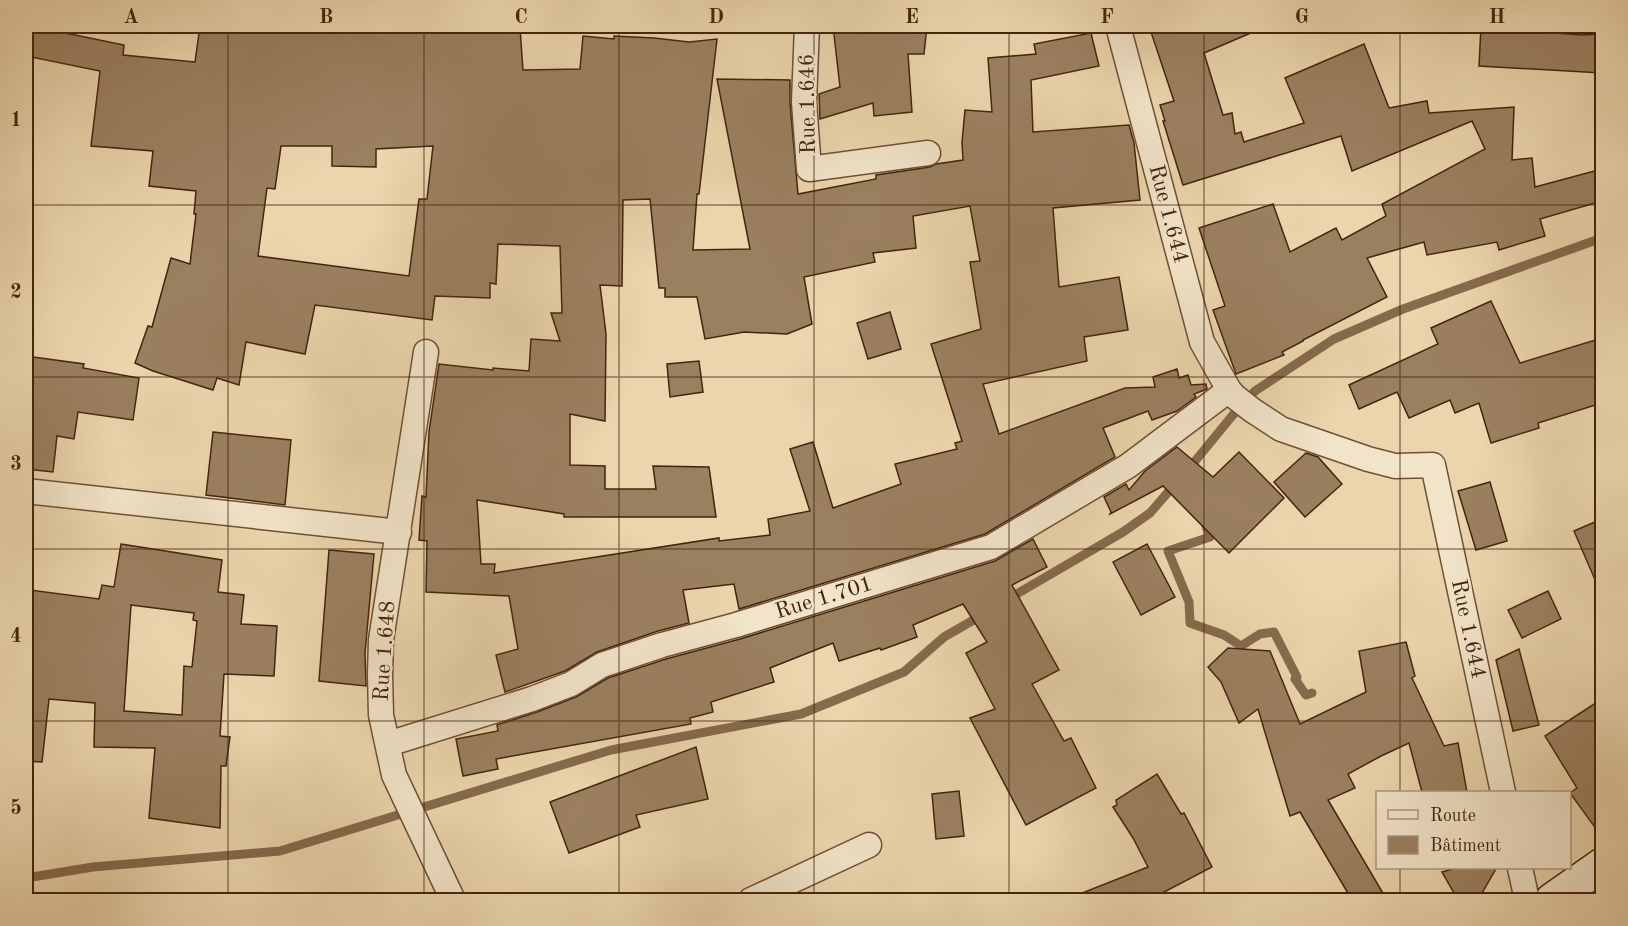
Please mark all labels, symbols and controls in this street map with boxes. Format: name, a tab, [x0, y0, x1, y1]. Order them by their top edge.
text: A	[123, 8, 139, 28]
text: B	[319, 8, 333, 28]
text: C	[514, 8, 528, 28]
text: D	[708, 8, 724, 28]
text: E	[905, 8, 919, 28]
text: F	[1100, 8, 1114, 28]
text: G	[1295, 8, 1309, 28]
text: H	[1489, 8, 1505, 28]
street label: Rue 1.646	[796, 53, 820, 155]
text: 1	[10, 111, 22, 131]
street label: Rue 1.644	[1144, 162, 1192, 266]
text: 2	[10, 283, 22, 303]
text: 3	[10, 455, 22, 475]
street label: Rue 1.701	[772, 573, 876, 623]
street label: Rue 1.644	[1447, 577, 1489, 681]
street label: Rue 1.648	[371, 600, 399, 702]
text: 4	[10, 627, 22, 647]
legend	[1376, 791, 1571, 869]
text: 5	[10, 798, 22, 819]
text: Route	[1430, 807, 1476, 825]
text: Bâtiment	[1430, 837, 1501, 855]

